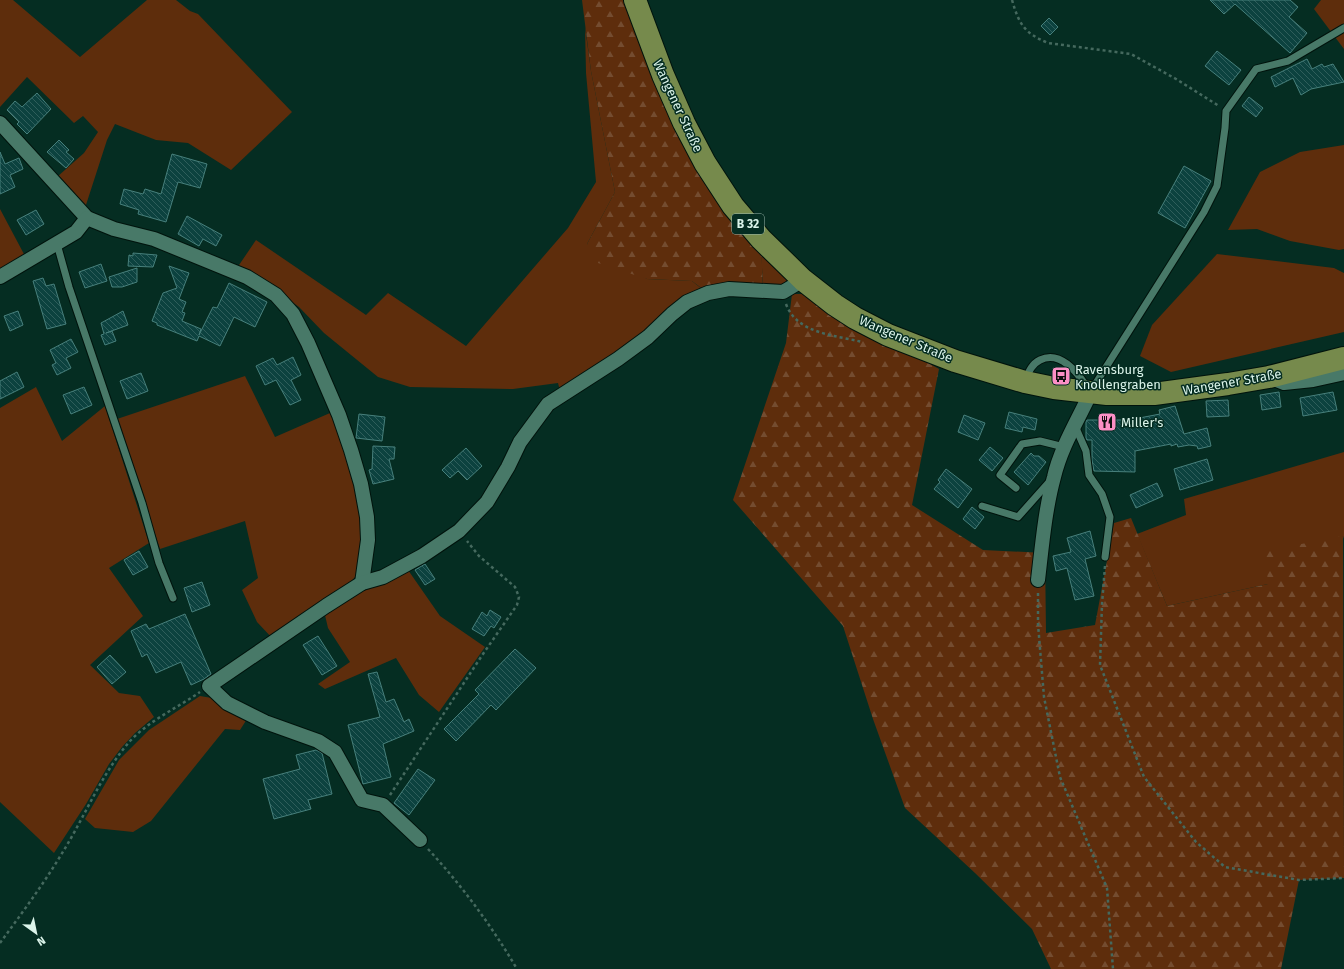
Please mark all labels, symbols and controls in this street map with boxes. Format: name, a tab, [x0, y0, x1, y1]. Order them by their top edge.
street label: Wangener Straße	[650, 57, 706, 155]
road number: B 32	[732, 214, 764, 234]
street label: Wangener Straße	[857, 313, 955, 365]
place label: Ravensburg Knollengraben	[1075, 362, 1161, 392]
bus stop icon: Ravensburg Knollengraben	[1050, 365, 1072, 387]
street label: Wangener Straße	[1181, 366, 1283, 398]
restaurant icon: Miller's	[1096, 411, 1118, 433]
place label: Miller's	[1121, 415, 1163, 430]
north arrow	[16, 913, 56, 953]
text: N	[35, 934, 48, 948]

